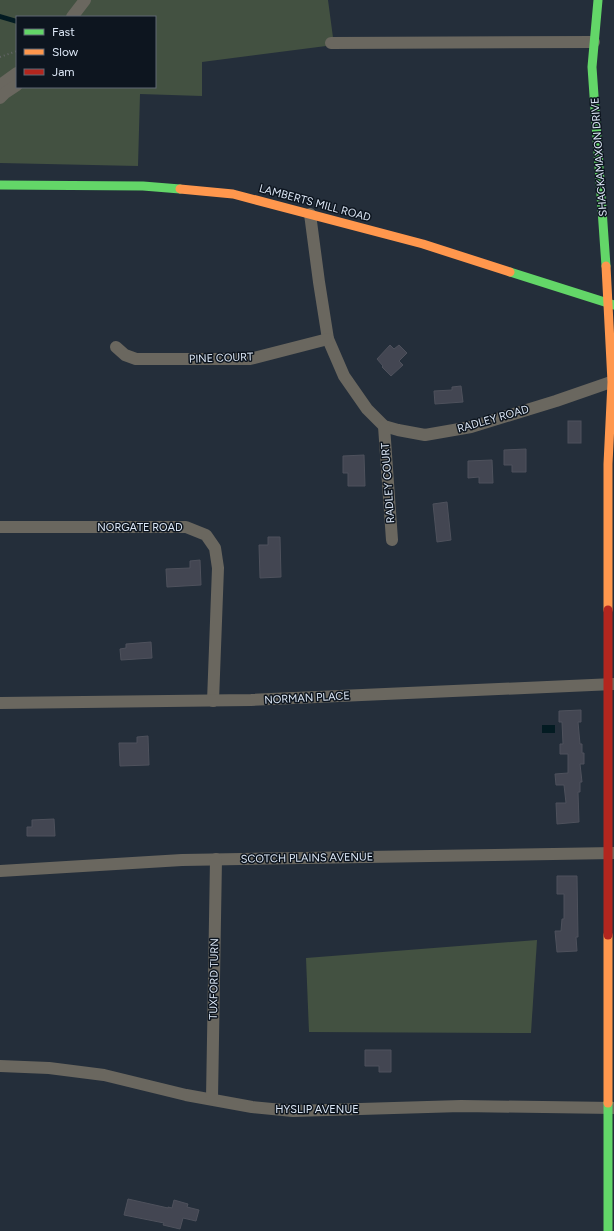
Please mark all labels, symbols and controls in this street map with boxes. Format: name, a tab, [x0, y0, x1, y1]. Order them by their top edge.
legend	[16, 16, 156, 88]
text: Fast	[52, 25, 75, 39]
text: Slow	[52, 45, 79, 59]
text: Jam	[52, 65, 75, 79]
street label: SHACKAMAXON DRIVE	[588, 97, 610, 217]
street label: LAMBERTS MILL ROAD	[258, 182, 373, 224]
street label: PINE COURT	[189, 350, 253, 366]
street label: RADLEY ROAD	[456, 402, 531, 435]
street label: RADLEY COURT	[379, 442, 397, 524]
street label: NORGATE ROAD	[97, 521, 183, 534]
street label: NORMAN PLACE	[264, 689, 350, 707]
street label: SCOTCH PLAINS AVENUE	[241, 850, 373, 866]
street label: TUXFORD TURN	[207, 938, 221, 1020]
street label: HYSLIP AVENUE	[275, 1103, 359, 1116]

